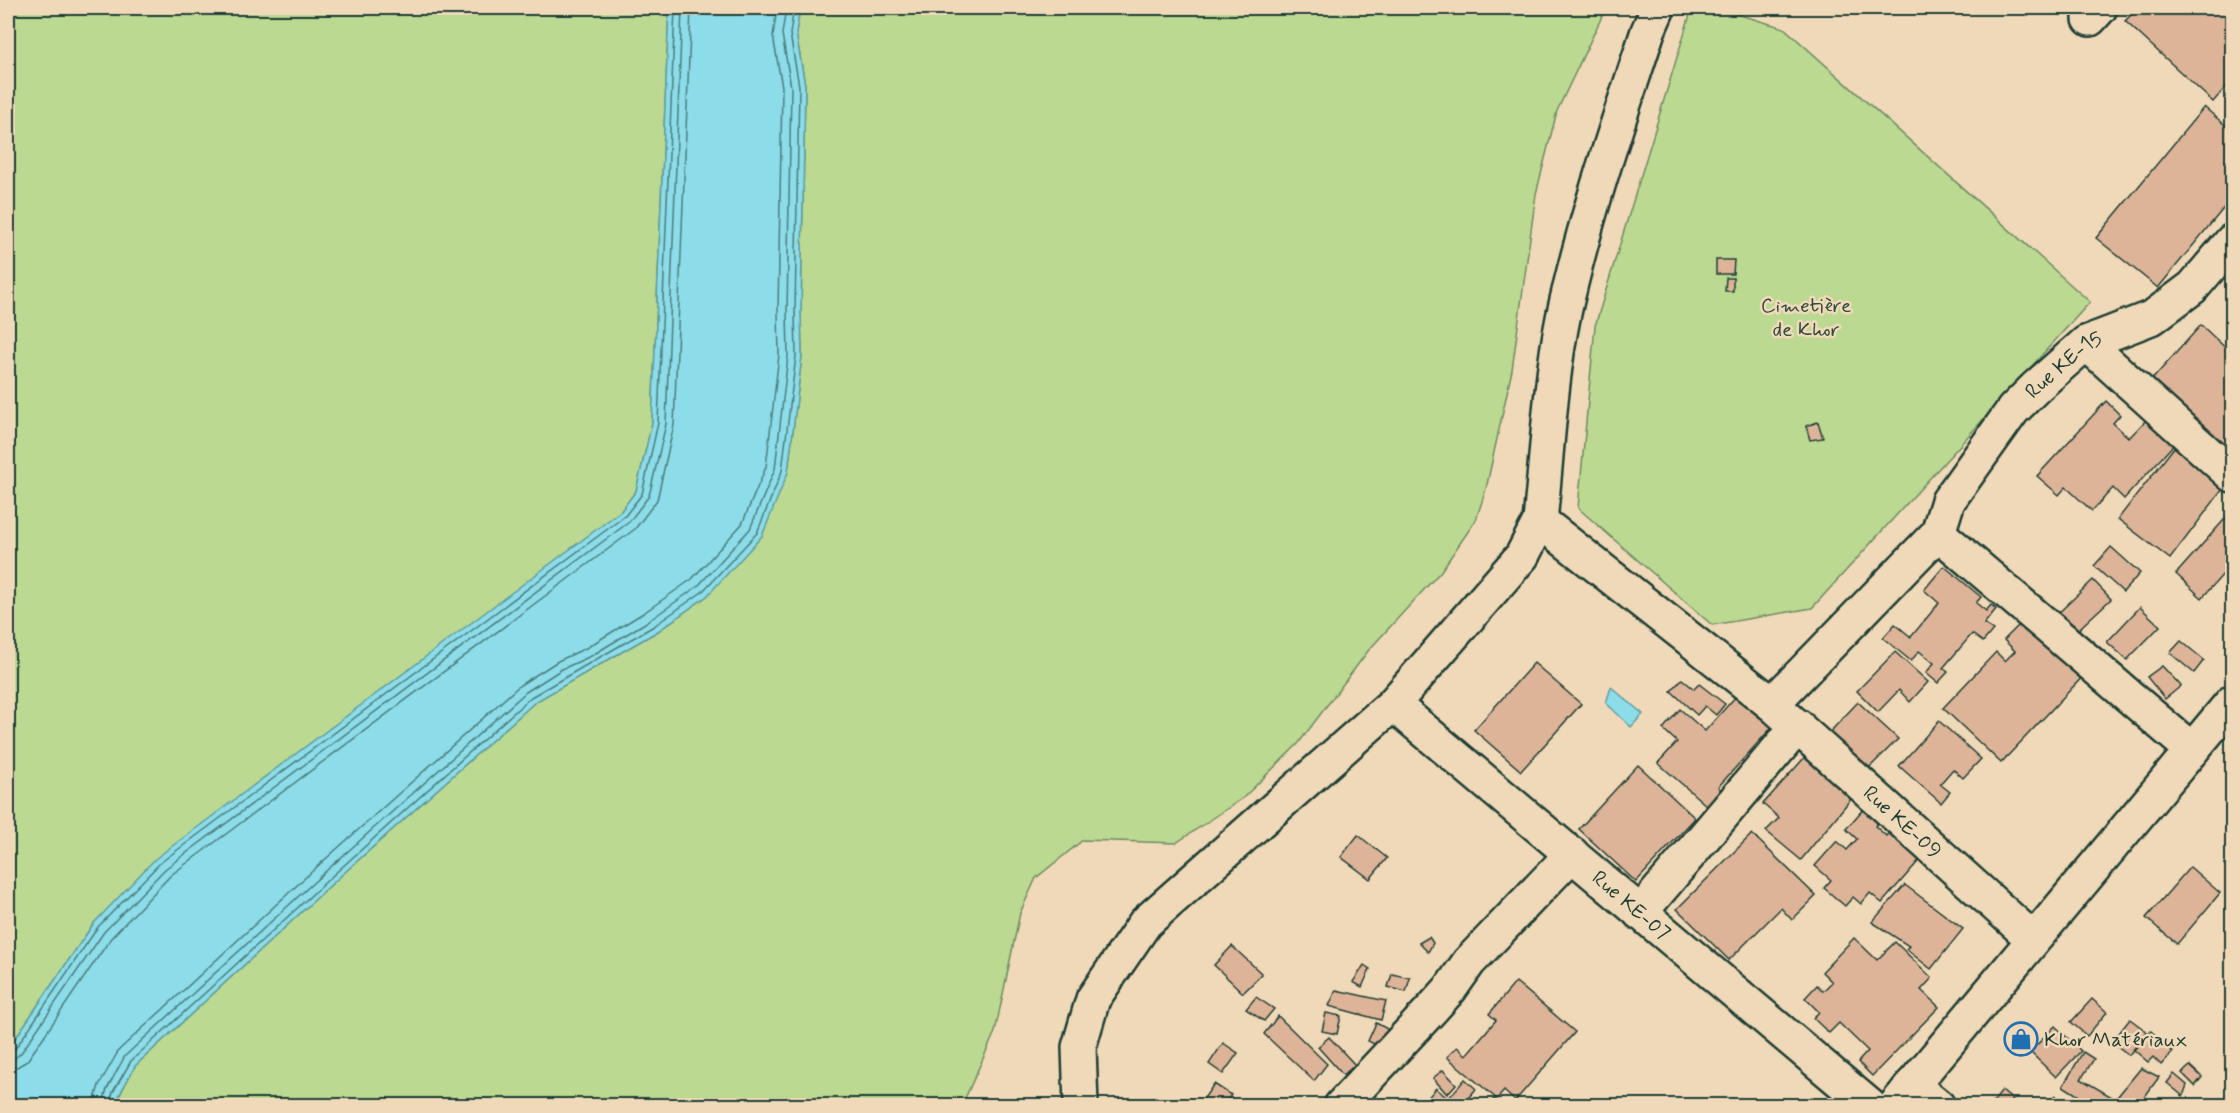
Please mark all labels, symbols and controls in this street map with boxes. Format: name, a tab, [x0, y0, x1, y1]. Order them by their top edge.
park label: Cimetière de Khor	[1761, 292, 1851, 344]
street label: Rue KE-15	[2019, 325, 2106, 405]
street label: Rue KE-09	[1857, 780, 1947, 865]
street label: Rue KE-07	[1586, 865, 1676, 947]
shop icon: Khor Matériaux	[2003, 1021, 2039, 1057]
place label: Khor Matériaux	[2044, 1026, 2187, 1054]

